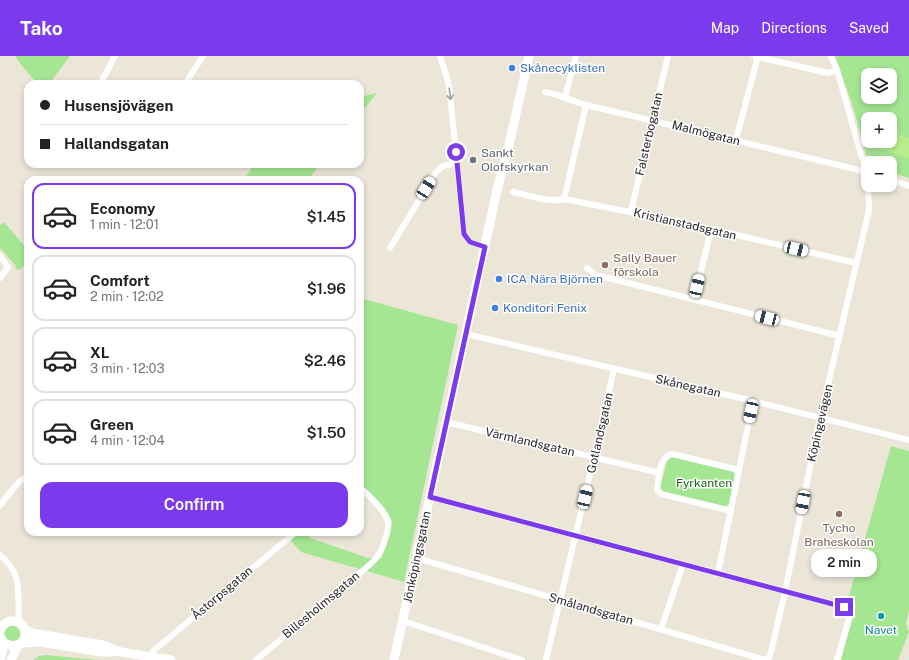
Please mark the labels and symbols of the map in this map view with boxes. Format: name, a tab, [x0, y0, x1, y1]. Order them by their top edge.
place label: Skånecyklisten	[520, 61, 605, 75]
marker: Skånecyklisten	[507, 63, 517, 73]
one-way arrow	[446, 87, 454, 100]
street label: Falsterbogatan	[633, 91, 665, 177]
street label: Malmögatan	[670, 118, 742, 148]
route start	[447, 143, 465, 161]
place label: Sankt Olofskyrkan	[481, 146, 549, 174]
marker: Sankt Olofskyrkan	[468, 155, 478, 165]
car	[415, 175, 437, 201]
street label: Kristianstadsgatan	[632, 205, 738, 243]
car	[783, 240, 809, 258]
place label: Sally Bauer förskola	[613, 251, 677, 279]
marker: Sally Bauer förskola	[600, 260, 610, 270]
place label: ICA Nära Björnen	[507, 272, 603, 286]
car	[688, 273, 706, 299]
marker: ICA Nära Björnen	[494, 274, 504, 284]
place label: Konditori Fenix	[503, 301, 587, 315]
marker: Konditori Fenix	[490, 303, 500, 313]
car	[754, 309, 780, 327]
street label: Skånegatan	[654, 372, 722, 400]
street label: Köpingevägen	[804, 383, 836, 463]
street label: Gotlandsgatan	[584, 391, 616, 475]
car	[743, 398, 759, 424]
street label: Värmlandsgatan	[484, 425, 576, 459]
park label: Fyrkanten	[676, 476, 732, 490]
car	[576, 484, 594, 510]
car	[795, 489, 811, 515]
marker: Tycho Braheskolan	[834, 509, 844, 519]
street label: Jönköpingsgatan	[400, 510, 434, 604]
place label: Tycho Braheskolan	[804, 521, 874, 549]
callout: 2 min	[811, 549, 877, 577]
street label: Åstorpsgatan	[189, 563, 255, 623]
street label: Billesholmsgatan	[280, 569, 362, 641]
street label: Smålandsgatan	[547, 590, 635, 628]
route end	[835, 598, 853, 616]
marker: Navet	[876, 611, 886, 621]
place label: Navet	[865, 623, 898, 637]

